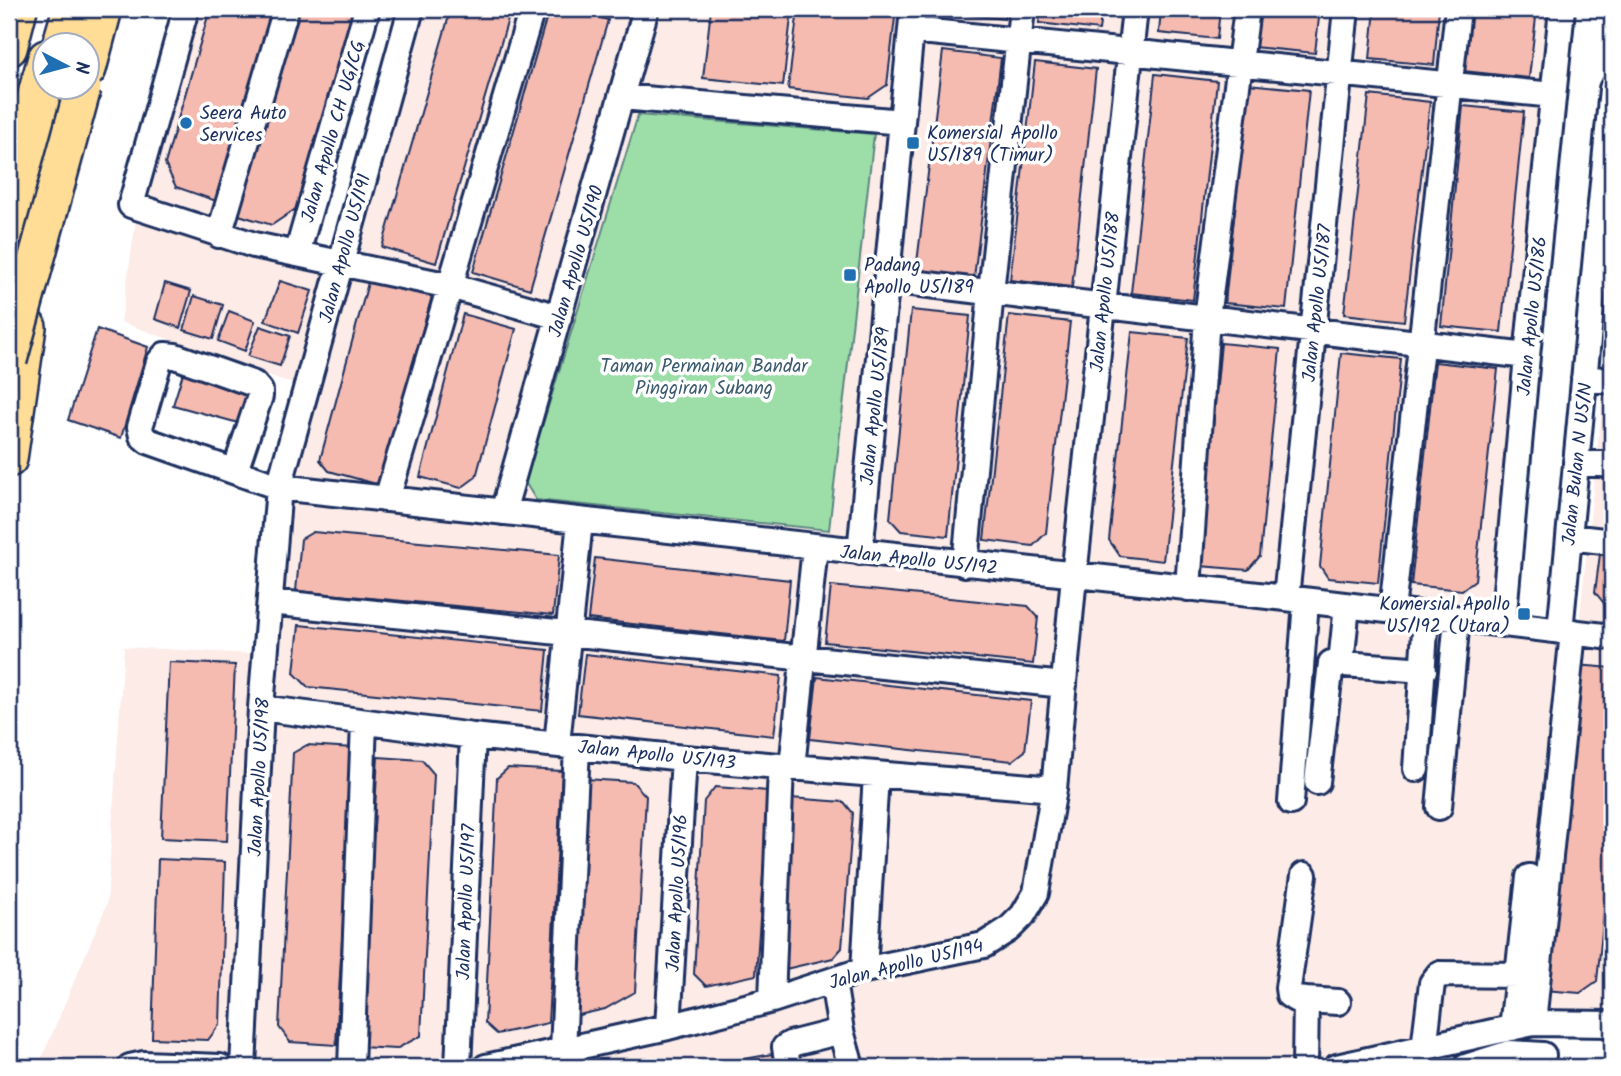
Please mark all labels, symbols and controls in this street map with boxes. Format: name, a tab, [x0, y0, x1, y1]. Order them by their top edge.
north arrow	[32, 32, 102, 102]
street label: Jalan Apollo CH UG/CG	[294, 37, 374, 226]
text: N	[65, 60, 96, 75]
place label: Seera Auto Services	[200, 99, 287, 151]
marker: Seera Auto Services	[178, 115, 194, 131]
place label: Komersial Apollo U5/189 (Timur)	[927, 119, 1058, 171]
marker: Komersial Apollo U5/189 (Timur)	[905, 135, 921, 151]
street label: Jalan Apollo U5/191	[312, 171, 380, 326]
street label: Jalan Apollo U5/190	[541, 182, 613, 341]
street label: Jalan Apollo U5/188	[1083, 210, 1129, 374]
street label: Jalan Apollo U5/187	[1295, 222, 1341, 384]
street label: Jalan Apollo U5/186	[1510, 235, 1556, 397]
place label: Padang Apollo U5/189	[864, 251, 974, 303]
marker: Padang Apollo U5/189	[842, 267, 858, 283]
street label: Jalan Apollo U5/189	[853, 326, 899, 487]
park label: Taman Permainan Bandar Pinggiran Subang	[600, 352, 809, 404]
street label: Jalan Bulan N U5/N	[1555, 381, 1601, 547]
street label: Jalan Apollo U5/192	[838, 538, 999, 584]
place label: Komersial Apollo U5/192 (Utara)	[1379, 590, 1510, 642]
marker: Komersial Apollo U5/192 (Utara)	[1516, 606, 1532, 622]
street label: Jalan Apollo U5/198	[241, 696, 279, 857]
street label: Jalan Apollo U5/193	[577, 733, 737, 779]
street label: Jalan Apollo U5/196	[659, 813, 697, 973]
street label: Jalan Apollo U5/197	[449, 822, 485, 981]
street label: Jalan Apollo U5/194	[826, 931, 987, 999]

